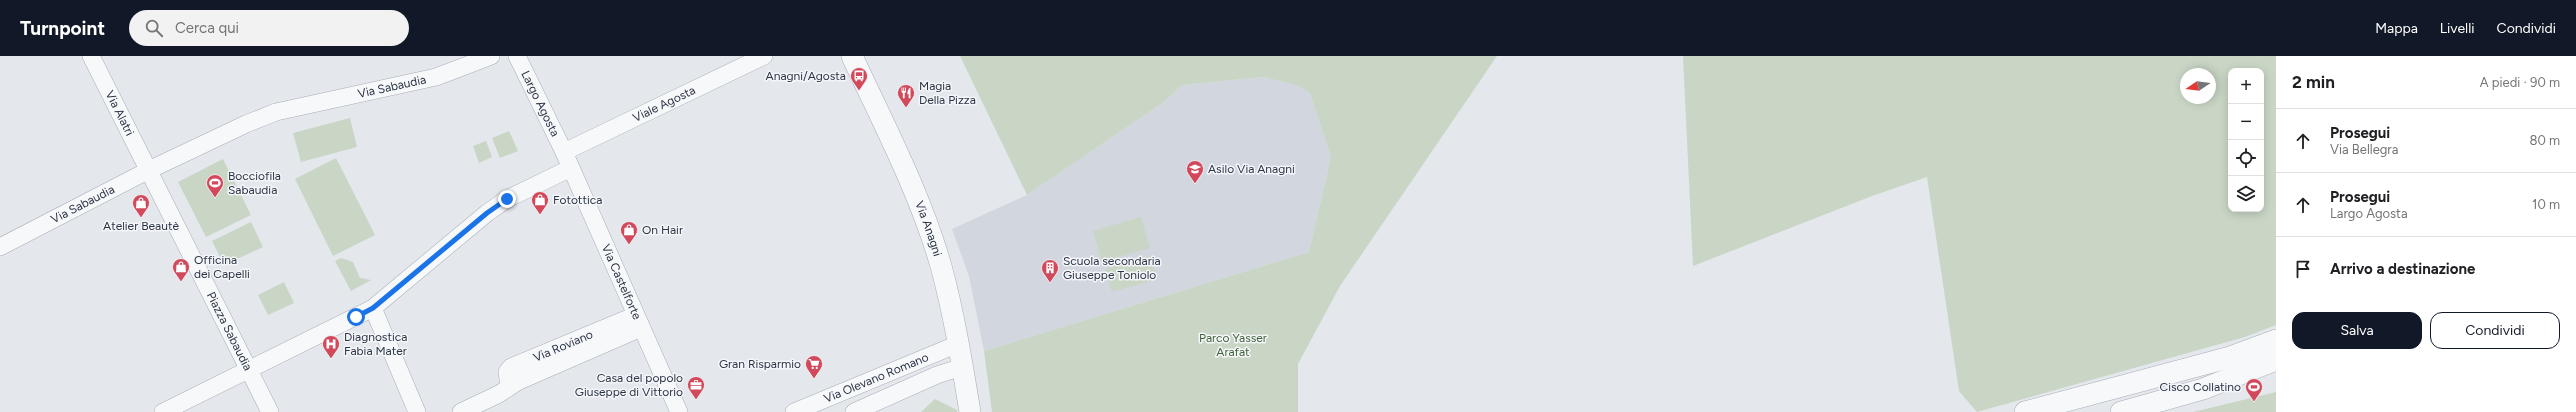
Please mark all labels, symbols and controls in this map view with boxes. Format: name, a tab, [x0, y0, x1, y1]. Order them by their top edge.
search box	[129, 10, 409, 46]
text: Turnpoint	[20, 17, 105, 40]
icon: search	[143, 17, 165, 39]
text: Cerca qui	[175, 19, 239, 37]
text: Mappa	[2375, 20, 2418, 37]
text: Livelli	[2440, 20, 2475, 37]
text: Condividi	[2497, 20, 2556, 37]
bus stop icon: Anagni/Agosta	[849, 66, 869, 91]
street label: Largo Agosta	[518, 68, 562, 139]
north arrow	[2180, 68, 2216, 104]
map controls	[2228, 68, 2264, 212]
button: +	[2228, 68, 2264, 104]
place label: Anagni/Agosta	[766, 69, 846, 83]
street label: Via Sabaudia	[356, 72, 427, 101]
text: 2 min	[2292, 72, 2335, 92]
text: A piedi · 90 m	[2480, 75, 2560, 90]
place label: Magia Della Pizza	[919, 79, 976, 107]
street label: Viale Agosta	[631, 83, 698, 125]
restaurant icon: Magia Della Pizza	[896, 83, 916, 108]
street label: Via Alatri	[103, 88, 137, 138]
button: −	[2228, 104, 2264, 140]
text: Prosegui	[2330, 124, 2390, 142]
icon: ahead	[2292, 130, 2314, 152]
text: 80 m	[2529, 133, 2560, 148]
button: locate	[2228, 140, 2264, 176]
text: Via Bellegra	[2330, 142, 2398, 157]
school or university icon: Asilo Via Anagni	[1185, 159, 1205, 184]
place label: Asilo Via Anagni	[1208, 162, 1295, 176]
place label: Bocciofila Sabaudia	[228, 169, 281, 197]
sports icon: Bocciofila Sabaudia	[205, 173, 225, 198]
button: layers	[2228, 176, 2264, 212]
street label: Via Sabaudia	[49, 182, 117, 226]
text: Prosegui	[2330, 188, 2390, 206]
route end	[498, 190, 516, 208]
shop icon: Fotottica	[530, 190, 550, 215]
shop icon: Atelier Beautè	[131, 193, 151, 218]
place label: Fotottica	[553, 193, 602, 207]
icon: ahead	[2292, 194, 2314, 216]
text: 10 m	[2532, 197, 2560, 212]
street label: Via Anagni	[912, 199, 945, 258]
text: Largo Agosta	[2330, 206, 2408, 221]
place label: Atelier Beautè	[103, 219, 179, 233]
shop icon: On Hair	[619, 220, 639, 245]
place label: On Hair	[642, 223, 683, 237]
street label: Via Castelforte	[599, 242, 644, 322]
place label: Officina dei Capelli	[194, 253, 250, 281]
place label: Scuola secondaria Giuseppe Toniolo	[1063, 254, 1161, 282]
shop icon: Officina dei Capelli	[171, 257, 191, 282]
building icon: Scuola secondaria Giuseppe Toniolo	[1040, 258, 1060, 283]
icon: arrive	[2292, 258, 2314, 280]
text: Arrivo a destinazione	[2330, 260, 2475, 278]
street label: Piazza Sabaudia	[204, 290, 255, 373]
route start	[347, 308, 365, 326]
button: Salva	[2292, 312, 2422, 349]
button: Condividi	[2430, 312, 2560, 349]
street label: Via Roviano	[531, 327, 595, 365]
place label: Diagnostica Fabia Mater	[344, 330, 407, 358]
park label: Parco Yasser Arafat	[1199, 331, 1267, 359]
hospital icon: Diagnostica Fabia Mater	[321, 334, 341, 359]
street label: Via Olevano Romano	[822, 350, 931, 406]
supermarket icon: Gran Risparmio	[804, 354, 824, 379]
place label: Gran Risparmio	[719, 357, 801, 371]
place label: Casa del popolo Giuseppe di Vittorio	[575, 371, 683, 399]
office icon: Casa del popolo Giuseppe di Vittorio	[686, 375, 706, 400]
sports icon: Cisco Collatino	[2244, 377, 2264, 402]
place label: Cisco Collatino	[2160, 380, 2241, 394]

